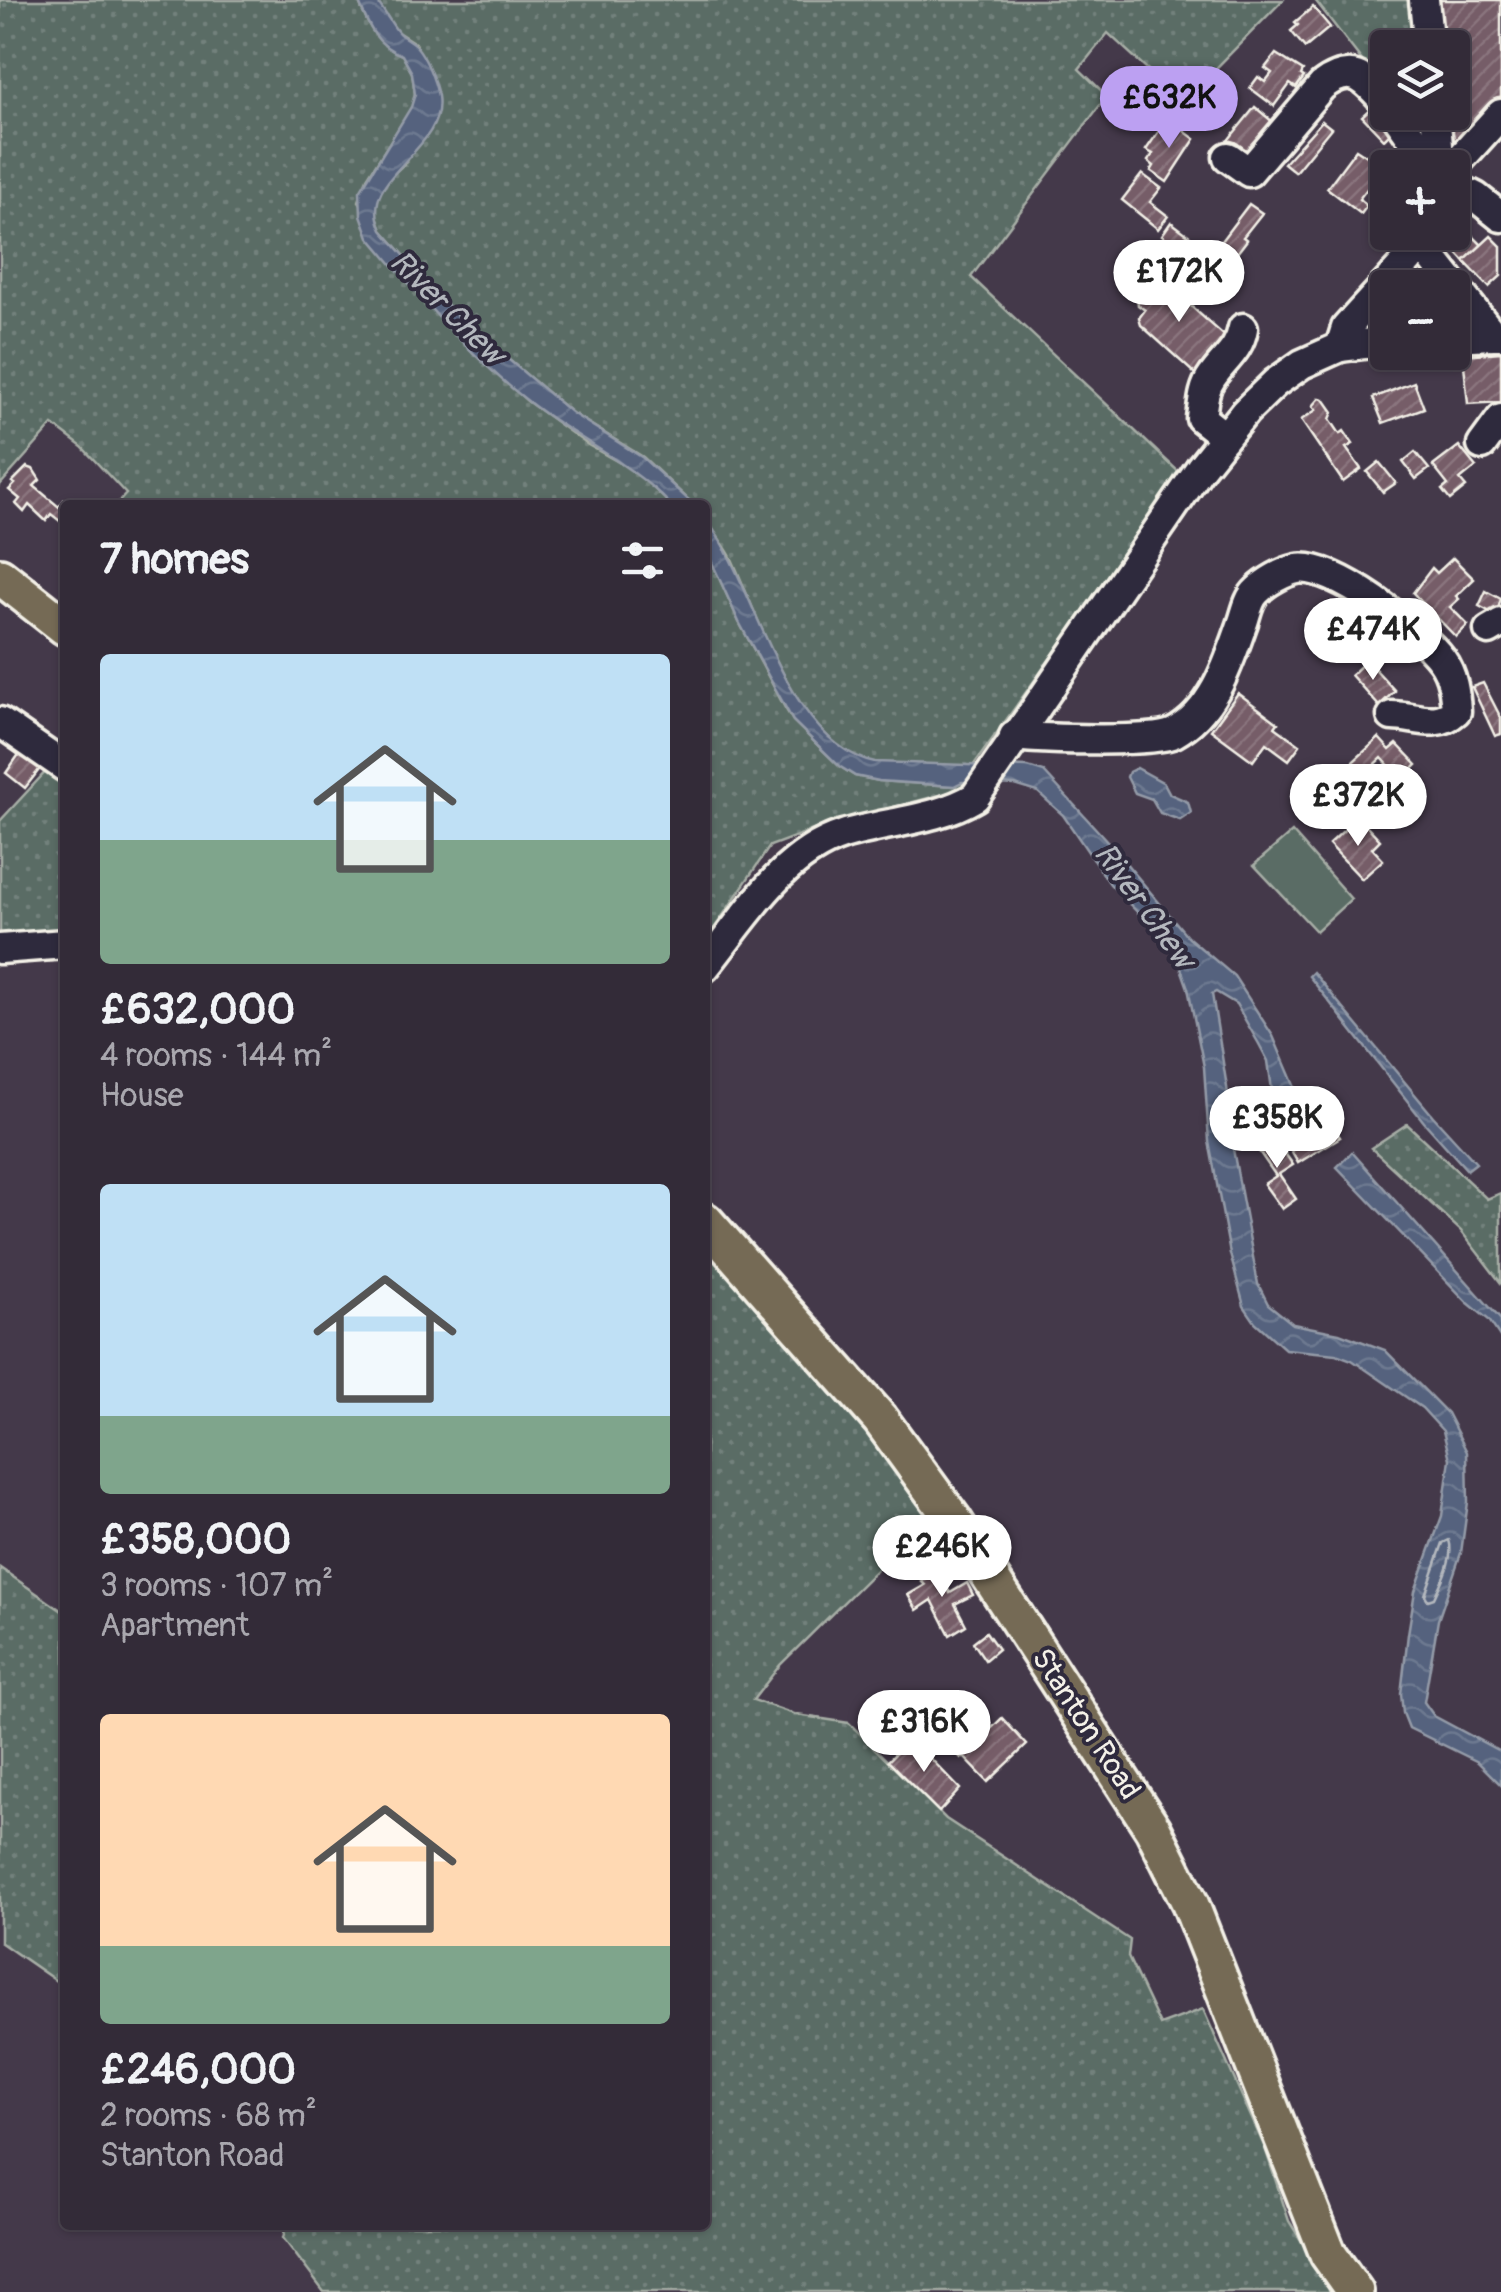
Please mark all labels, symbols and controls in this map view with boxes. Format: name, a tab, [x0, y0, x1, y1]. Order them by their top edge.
map controls	[1370, 30, 1470, 370]
button: layers	[1370, 30, 1470, 130]
pin: £632K	[1099, 66, 1239, 151]
text: £632K	[1122, 78, 1216, 118]
button: +	[1370, 150, 1470, 250]
pin: £172K	[1109, 240, 1249, 325]
water label: River Chew	[381, 242, 516, 377]
text: £172K	[1135, 252, 1223, 292]
button: −	[1370, 270, 1470, 370]
icon: filters	[615, 533, 670, 588]
text: 7 homes	[100, 534, 249, 586]
pin: £474K	[1303, 598, 1443, 683]
text: £474K	[1326, 610, 1420, 650]
icon: home	[295, 719, 475, 899]
pin: £372K	[1288, 764, 1428, 849]
text: £372K	[1312, 776, 1404, 816]
water label: River Chew	[1085, 835, 1206, 980]
text: £632,000	[100, 984, 295, 1036]
text: 4 rooms · 144 m²	[100, 1036, 332, 1076]
text: House	[100, 1076, 184, 1116]
pin: £358K	[1207, 1086, 1347, 1171]
text: £358K	[1231, 1098, 1323, 1138]
icon: home	[295, 1249, 475, 1429]
text: £358,000	[100, 1514, 291, 1566]
pin: £246K	[872, 1515, 1012, 1600]
text: £246K	[895, 1527, 989, 1567]
text: 3 rooms · 107 m²	[100, 1566, 333, 1606]
text: Apartment	[100, 1606, 249, 1646]
street label: Stanton Road	[1023, 1641, 1149, 1807]
pin: £316K	[854, 1690, 994, 1775]
text: £316K	[880, 1702, 968, 1742]
icon: home	[295, 1779, 475, 1959]
text: £246,000	[100, 2044, 296, 2096]
text: 2 rooms · 68 m²	[100, 2096, 317, 2136]
text: Stanton Road	[100, 2136, 284, 2176]

